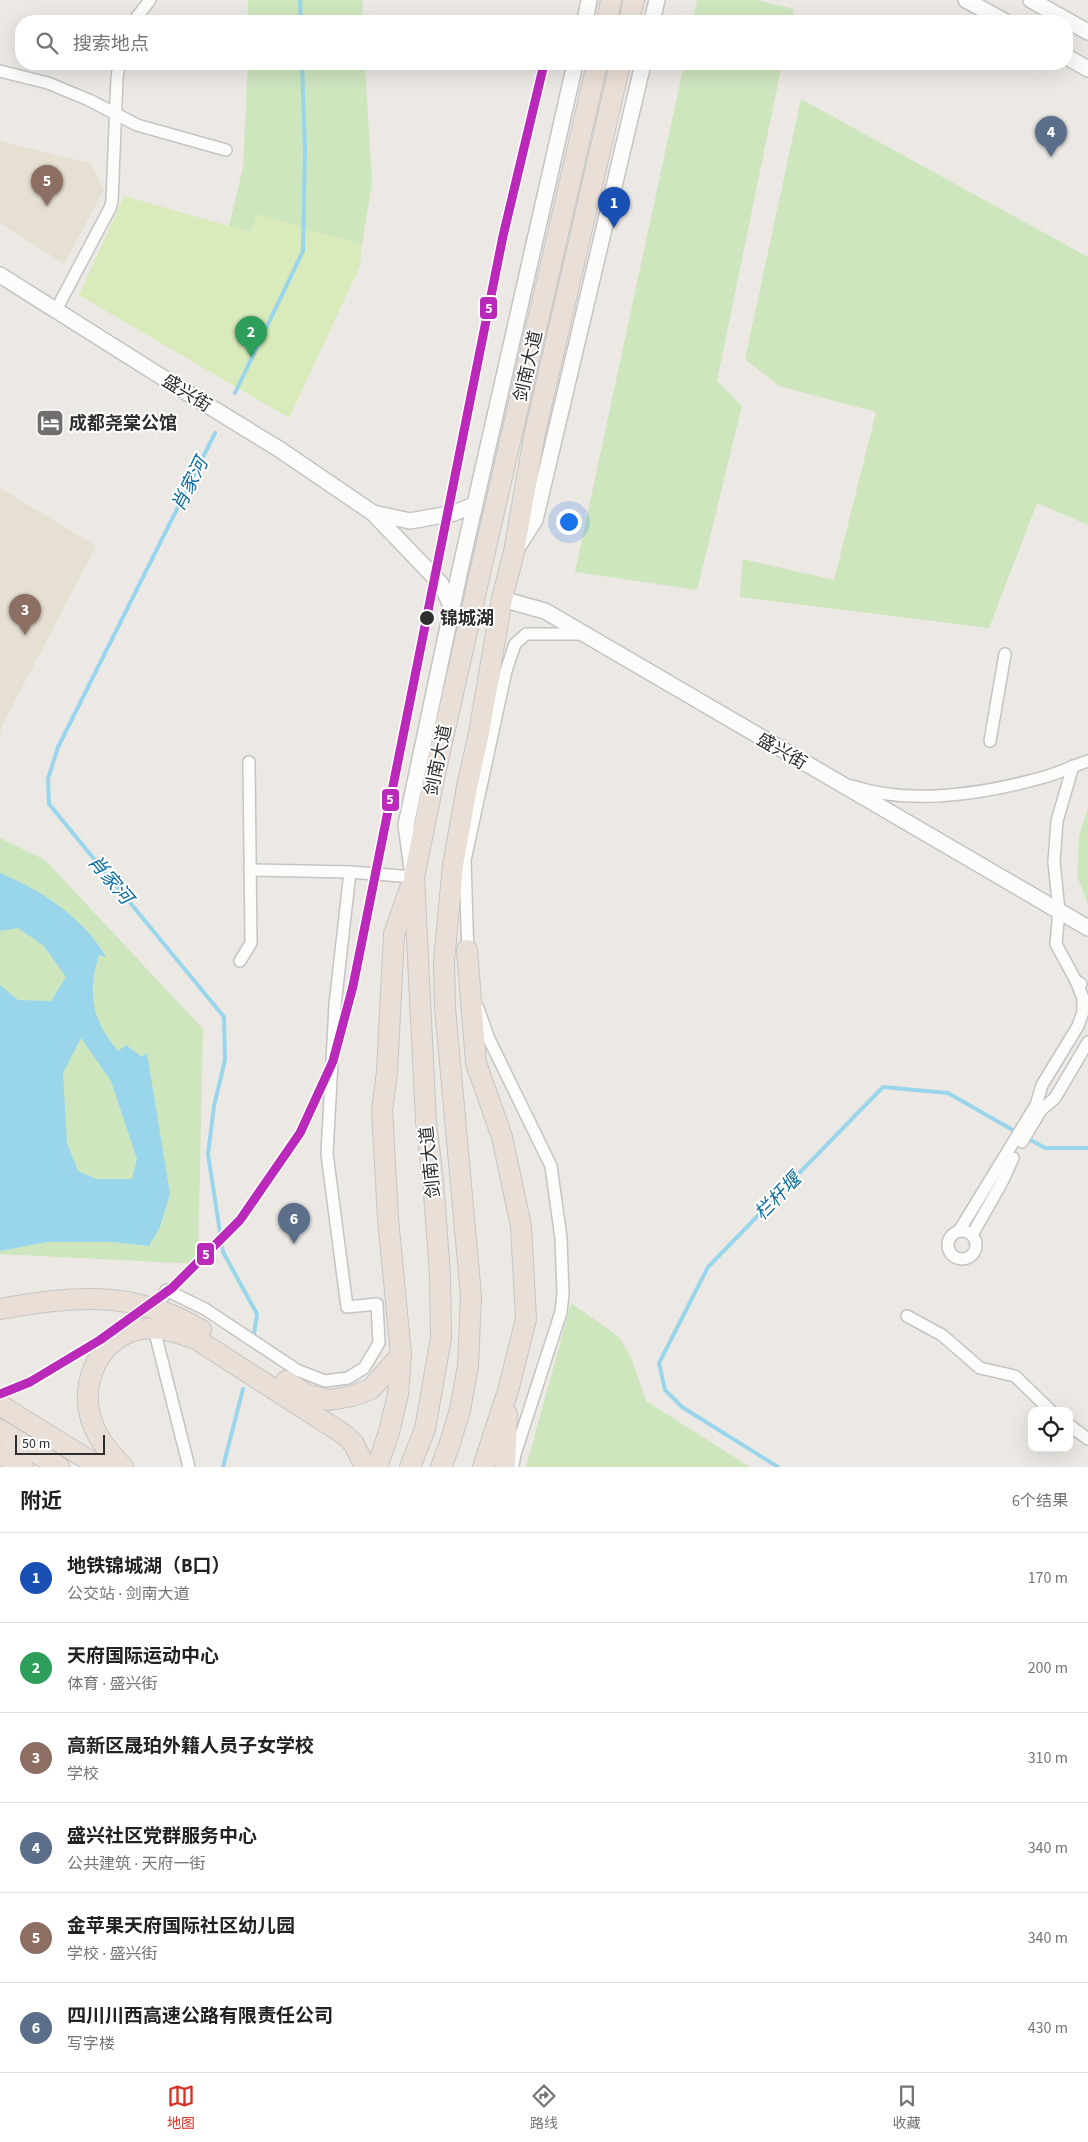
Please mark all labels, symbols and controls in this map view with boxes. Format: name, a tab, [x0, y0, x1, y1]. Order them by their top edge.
search box	[15, 15, 1073, 70]
icon: search	[33, 29, 61, 57]
text: 搜索地点	[73, 31, 149, 58]
pin: 4	[1035, 116, 1067, 157]
pin: 5	[31, 165, 63, 206]
pin: 1	[598, 187, 630, 228]
line badge: 5	[479, 296, 498, 320]
text: 5	[485, 299, 493, 319]
pin: 2	[235, 316, 267, 357]
street label: 剑南大道	[508, 328, 549, 404]
street label: 盛兴街	[157, 369, 216, 418]
hotel icon: 成都尧棠公馆	[35, 408, 65, 438]
place label: 成都尧棠公馆	[69, 411, 177, 436]
water label: 肖家河	[165, 450, 217, 516]
your location	[556, 509, 582, 535]
pin: 3	[9, 594, 41, 635]
place label: 锦城湖	[440, 606, 494, 631]
marker: 锦城湖	[418, 609, 436, 627]
street label: 剑南大道	[419, 722, 458, 798]
street label: 盛兴街	[752, 727, 811, 776]
line badge: 5	[381, 788, 400, 812]
text: 5	[386, 790, 394, 810]
water label: 肖家河	[81, 849, 141, 914]
street label: 剑南大道	[414, 1125, 447, 1199]
water label: 栏杆堰	[749, 1165, 810, 1227]
pin: 6	[278, 1203, 310, 1244]
line badge: 5	[196, 1242, 215, 1266]
text: 5	[202, 1245, 210, 1265]
map controls	[1028, 1407, 1073, 1452]
button: locate	[1028, 1407, 1073, 1452]
scale bar	[15, 1432, 105, 1455]
text: 50 m	[22, 1434, 50, 1454]
text: 附近	[20, 1486, 62, 1516]
text: 6个结果	[1012, 1490, 1068, 1512]
text: 地铁锦城湖（B口）	[67, 1553, 231, 1580]
text: 1	[32, 1567, 40, 1589]
text: 170 m	[1028, 1567, 1068, 1589]
text: 公交站 · 剑南大道	[67, 1583, 189, 1605]
text: 天府国际运动中心	[67, 1643, 219, 1670]
text: 2	[32, 1657, 40, 1679]
text: 200 m	[1028, 1657, 1068, 1679]
text: 体育 · 盛兴街	[67, 1673, 157, 1695]
text: 高新区晟珀外籍人员子女学校	[67, 1733, 314, 1760]
text: 3	[32, 1747, 40, 1769]
text: 310 m	[1028, 1747, 1068, 1769]
text: 学校	[67, 1763, 99, 1785]
text: 盛兴社区党群服务中心	[67, 1823, 257, 1850]
text: 4	[32, 1837, 40, 1859]
text: 340 m	[1028, 1837, 1068, 1859]
text: 公共建筑 · 天府一街	[67, 1853, 205, 1875]
text: 金苹果天府国际社区幼儿园	[67, 1913, 295, 1940]
text: 5	[32, 1927, 40, 1949]
text: 340 m	[1028, 1927, 1068, 1949]
text: 学校 · 盛兴街	[67, 1943, 157, 1965]
text: 四川川西高速公路有限责任公司	[67, 2003, 333, 2030]
text: 6	[32, 2017, 40, 2039]
text: 430 m	[1028, 2017, 1068, 2039]
text: 写字楼	[67, 2033, 115, 2055]
tab: 地图	[167, 2082, 195, 2134]
tab: 路线	[530, 2082, 558, 2134]
tab: 收藏	[893, 2082, 921, 2134]

